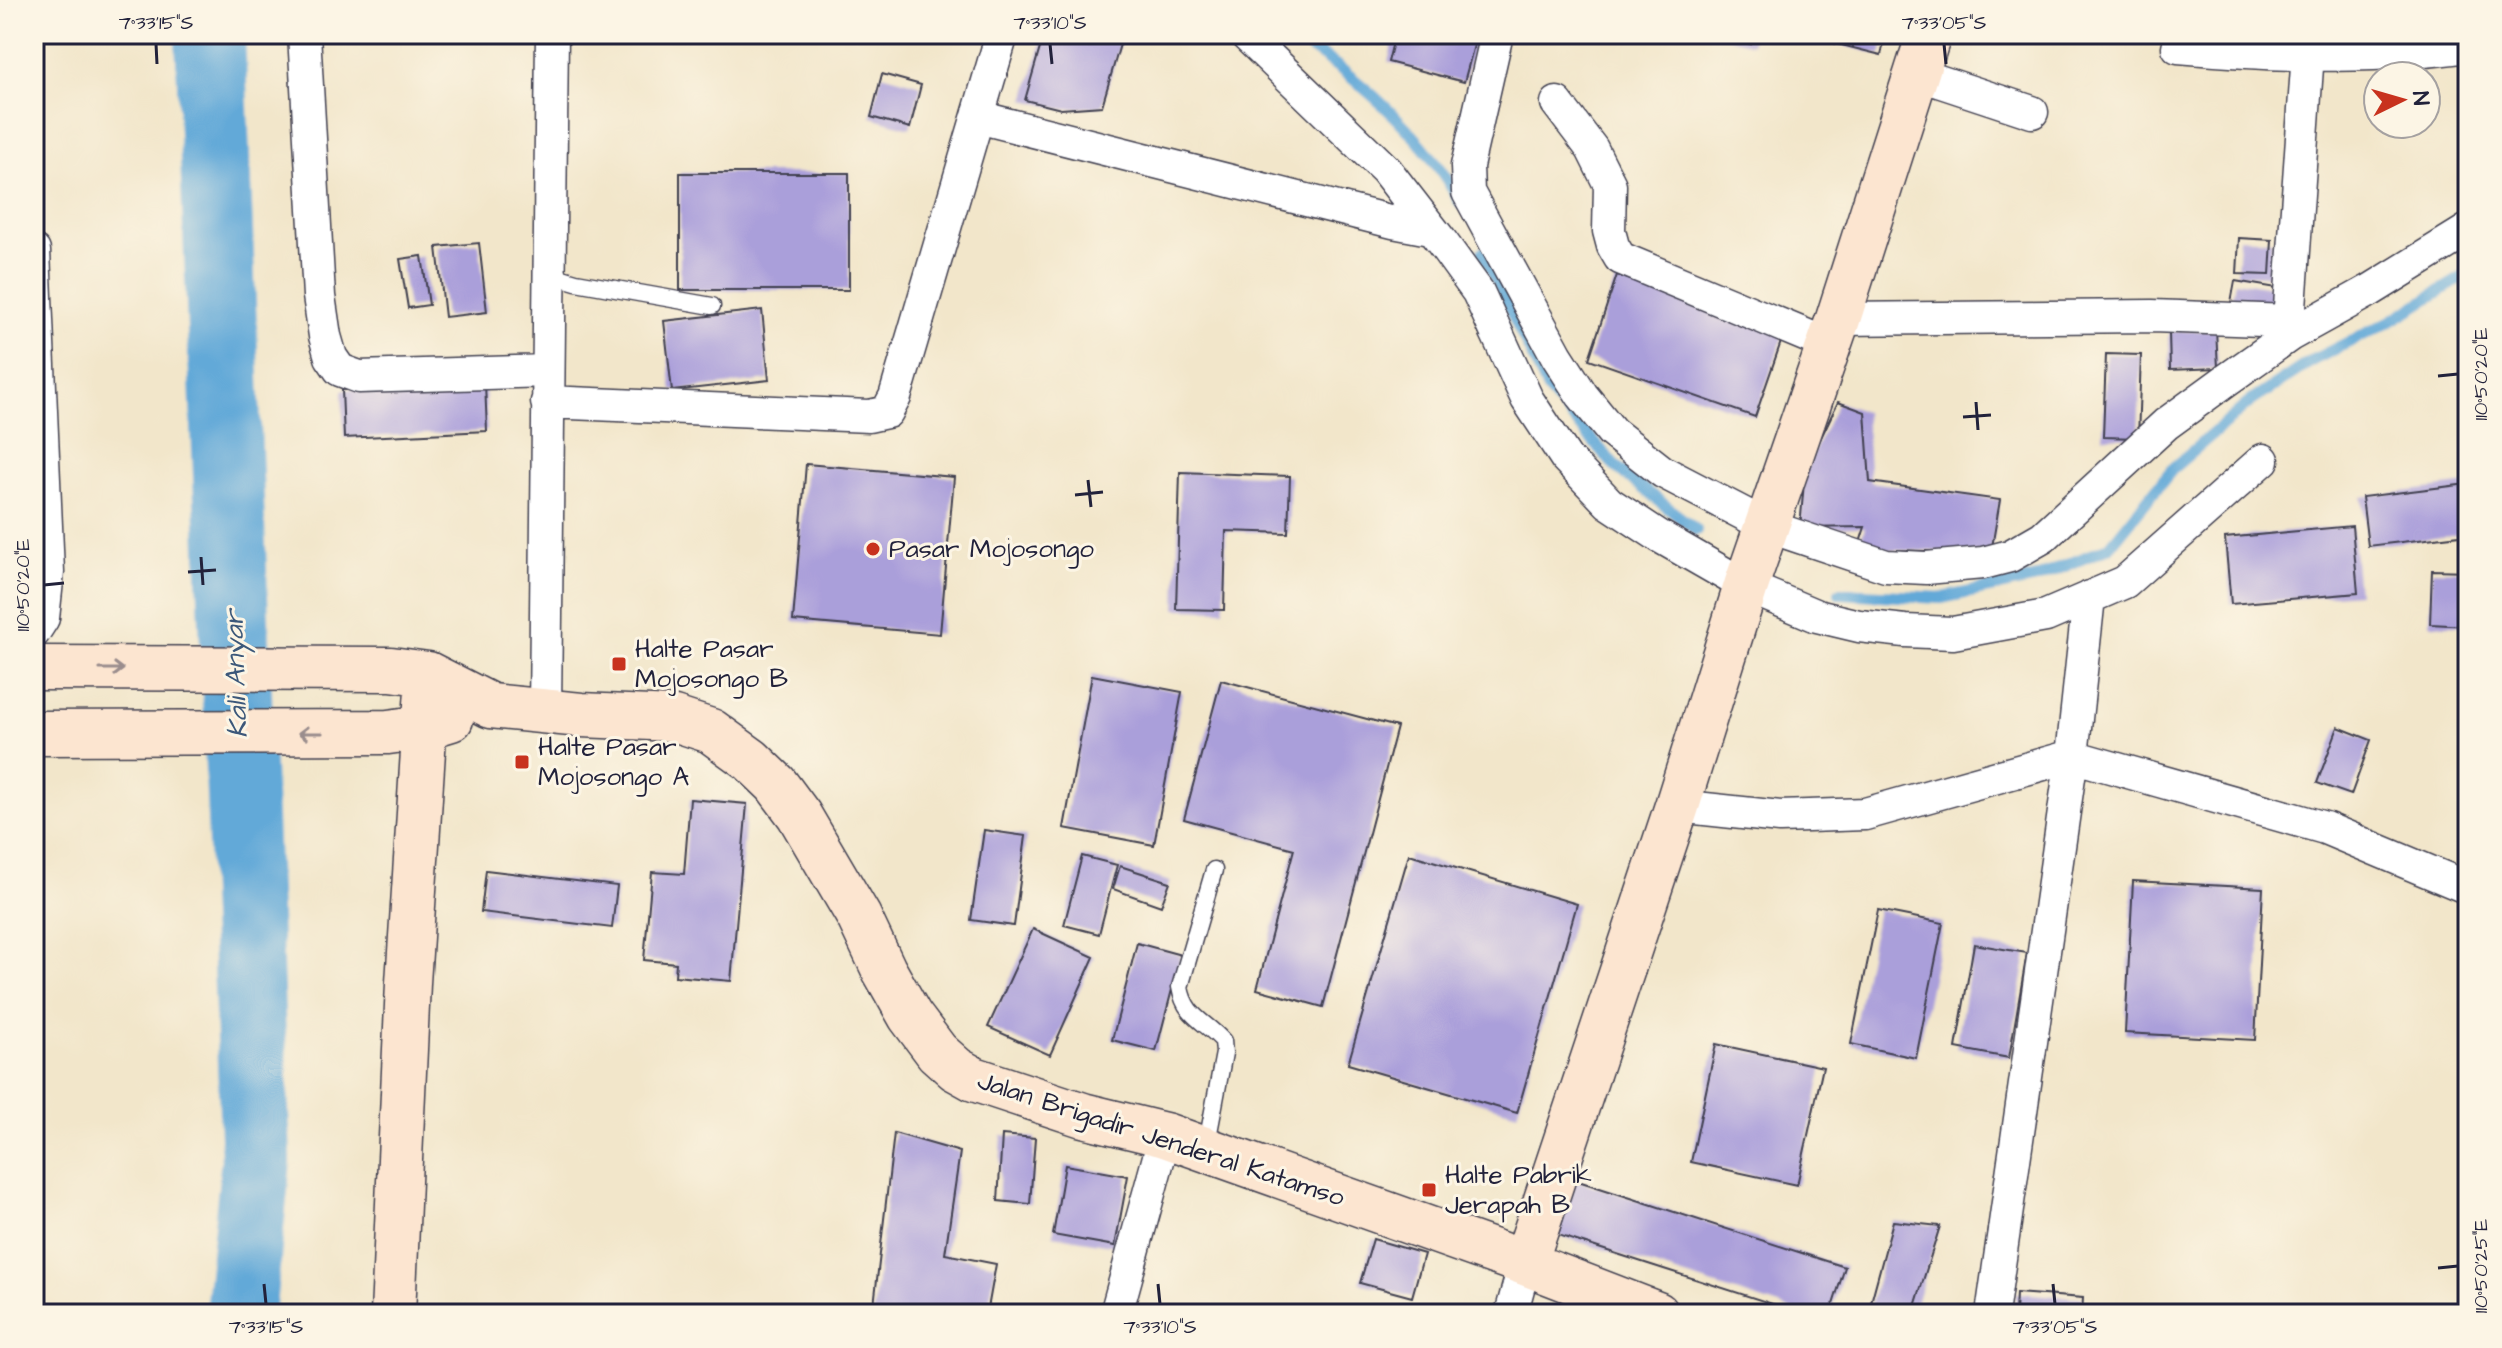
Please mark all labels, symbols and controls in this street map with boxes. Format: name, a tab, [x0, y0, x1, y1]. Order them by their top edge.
text: 7°33'15"S	[119, 9, 193, 37]
text: 7°33'10"S	[1013, 9, 1087, 37]
text: 7°33'05"S	[1902, 9, 1986, 37]
north arrow	[2362, 60, 2442, 140]
text: N	[2404, 90, 2436, 107]
text: 110°50'20"E	[2467, 327, 2495, 420]
place label: Pasar Mojosongo	[889, 531, 1094, 569]
text: 110°50'20"E	[9, 538, 37, 631]
marker: Pasar Mojosongo	[864, 540, 882, 558]
water label: Kali Anyar	[214, 607, 259, 739]
place label: Halte Pasar Mojosongo B	[635, 631, 788, 699]
marker: Halte Pasar Mojosongo B	[610, 655, 628, 673]
one-way arrow	[98, 661, 125, 677]
one-way arrow	[297, 725, 324, 741]
place label: Halte Pasar Mojosongo A	[538, 729, 689, 797]
marker: Halte Pasar Mojosongo A	[513, 753, 531, 771]
street label: Jalan Brigadir Jenderal Katamso	[972, 1063, 1350, 1217]
place label: Halte Pabrik Jerapah B	[1445, 1157, 1592, 1223]
marker: Halte Pabrik Jerapah B	[1420, 1181, 1438, 1199]
text: 110°50'25"E	[2467, 1219, 2495, 1313]
text: 7°33'15"S	[229, 1313, 303, 1341]
text: 7°33'10"S	[1123, 1313, 1197, 1341]
text: 7°33'05"S	[2013, 1313, 2097, 1341]

